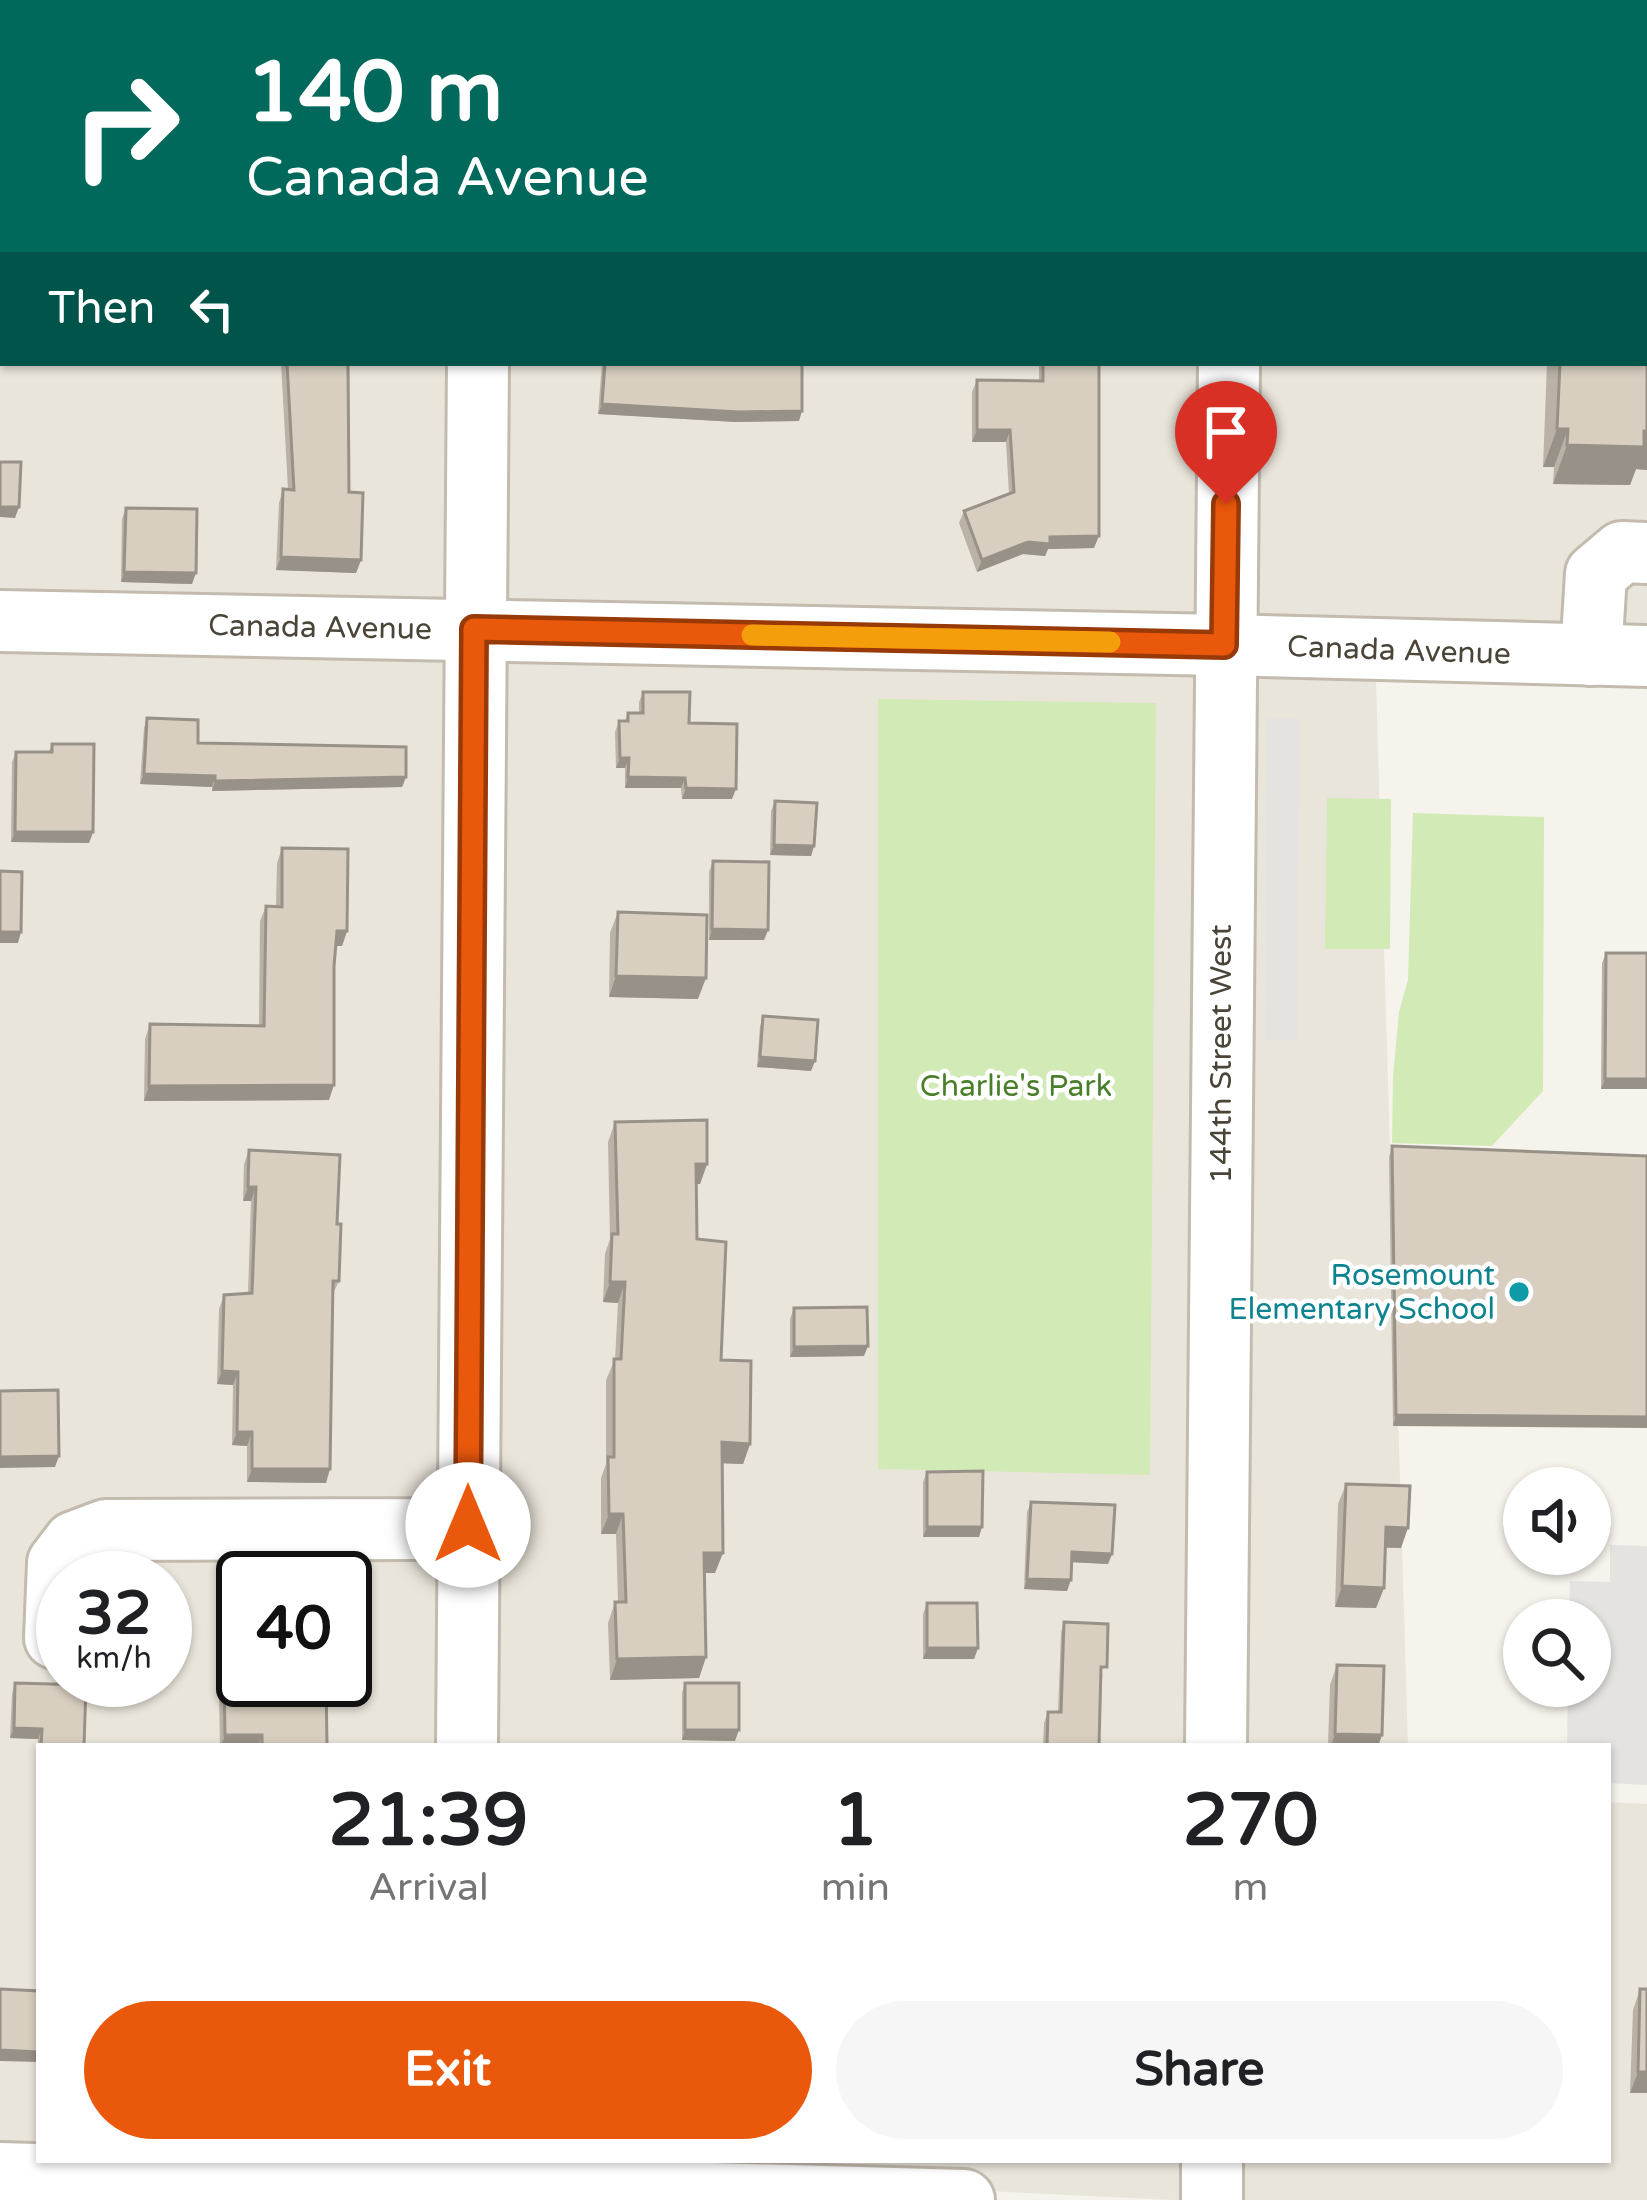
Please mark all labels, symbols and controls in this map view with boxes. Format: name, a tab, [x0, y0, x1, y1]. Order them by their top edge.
text: 140 m	[246, 43, 503, 144]
icon: right	[48, 48, 204, 204]
text: Canada Avenue	[246, 145, 649, 210]
icon: left	[179, 276, 245, 342]
text: Then	[48, 282, 155, 336]
pin	[1175, 381, 1277, 504]
icon: arrive	[1193, 399, 1259, 465]
street label: Canada Avenue	[208, 607, 432, 648]
street label: Canada Avenue	[1286, 628, 1511, 673]
street label: 144th Street West	[1203, 924, 1240, 1184]
park label: Charlie's Park	[920, 1068, 1112, 1105]
place label: Rosemount Elementary School	[1229, 1257, 1495, 1328]
marker: Rosemount Elementary School	[1506, 1279, 1532, 1305]
position arrow	[405, 1462, 531, 1588]
map controls	[1503, 1467, 1611, 1707]
button: sound	[1503, 1467, 1611, 1575]
speed limit sign: 40	[216, 1551, 372, 1707]
text: 32	[76, 1578, 152, 1650]
button: search	[1503, 1599, 1611, 1707]
text: km/h	[76, 1640, 152, 1677]
text: 21:39	[329, 1778, 528, 1865]
text: 1	[833, 1778, 878, 1865]
text: 270	[1183, 1778, 1318, 1865]
text: Arrival	[368, 1864, 489, 1911]
text: min	[821, 1864, 890, 1911]
text: m	[1233, 1864, 1268, 1911]
button: Exit	[84, 2001, 812, 2139]
button: Share	[836, 2001, 1563, 2139]

